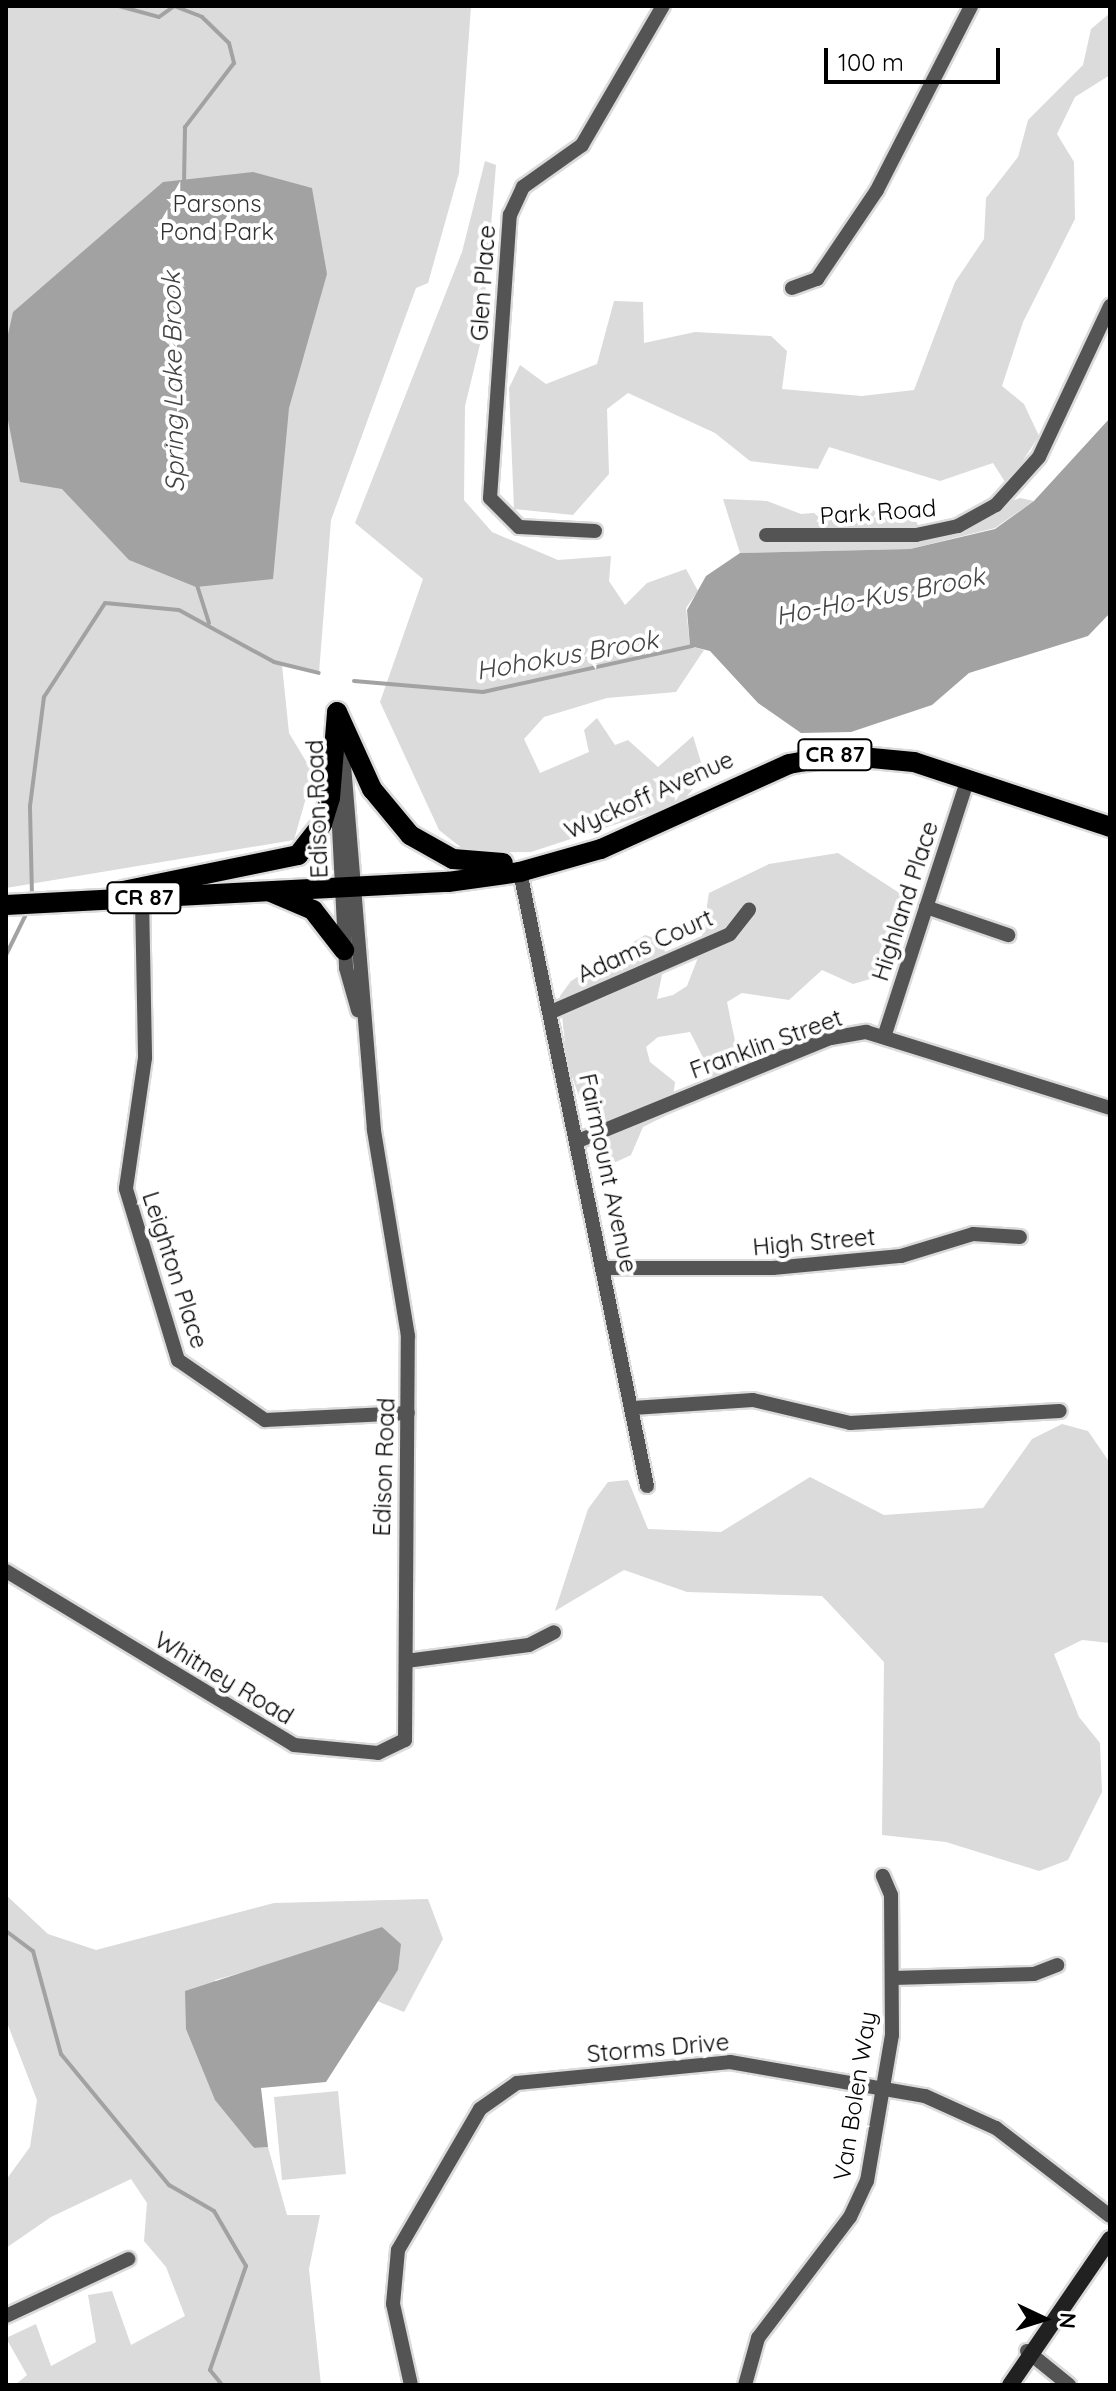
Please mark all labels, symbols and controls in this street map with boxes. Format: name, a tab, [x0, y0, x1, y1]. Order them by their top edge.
scale bar	[828, 32, 1004, 82]
text: 100 m	[838, 47, 904, 77]
park label: Parsons Pond Park	[160, 190, 274, 246]
street label: Glen Place	[465, 224, 501, 342]
water label: Spring Lake Brook	[155, 271, 191, 493]
street label: Park Road	[819, 494, 937, 530]
water label: Ho-Ho-Kus Brook	[773, 560, 987, 632]
water label: Hohokus Brook	[473, 624, 661, 686]
road number: CR 87	[797, 737, 873, 773]
street label: Edison Road	[300, 739, 334, 879]
street label: Wyckoff Avenue	[560, 745, 738, 845]
street label: Highland Place	[866, 817, 944, 985]
road number: CR 87	[106, 880, 182, 916]
street label: Adams Court	[573, 903, 717, 989]
street label: Franklin Street	[686, 1003, 846, 1085]
street label: Fairmount Avenue	[573, 1071, 643, 1275]
street label: Leighton Place	[136, 1188, 214, 1352]
street label: High Street	[751, 1222, 877, 1262]
street label: Edison Road	[367, 1397, 401, 1537]
street label: Whitney Road	[149, 1625, 299, 1731]
street label: Van Bolen Way	[827, 2009, 883, 2183]
street label: Storms Drive	[586, 2027, 730, 2069]
north arrow	[1004, 2279, 1084, 2359]
text: N	[1053, 2312, 1082, 2330]

